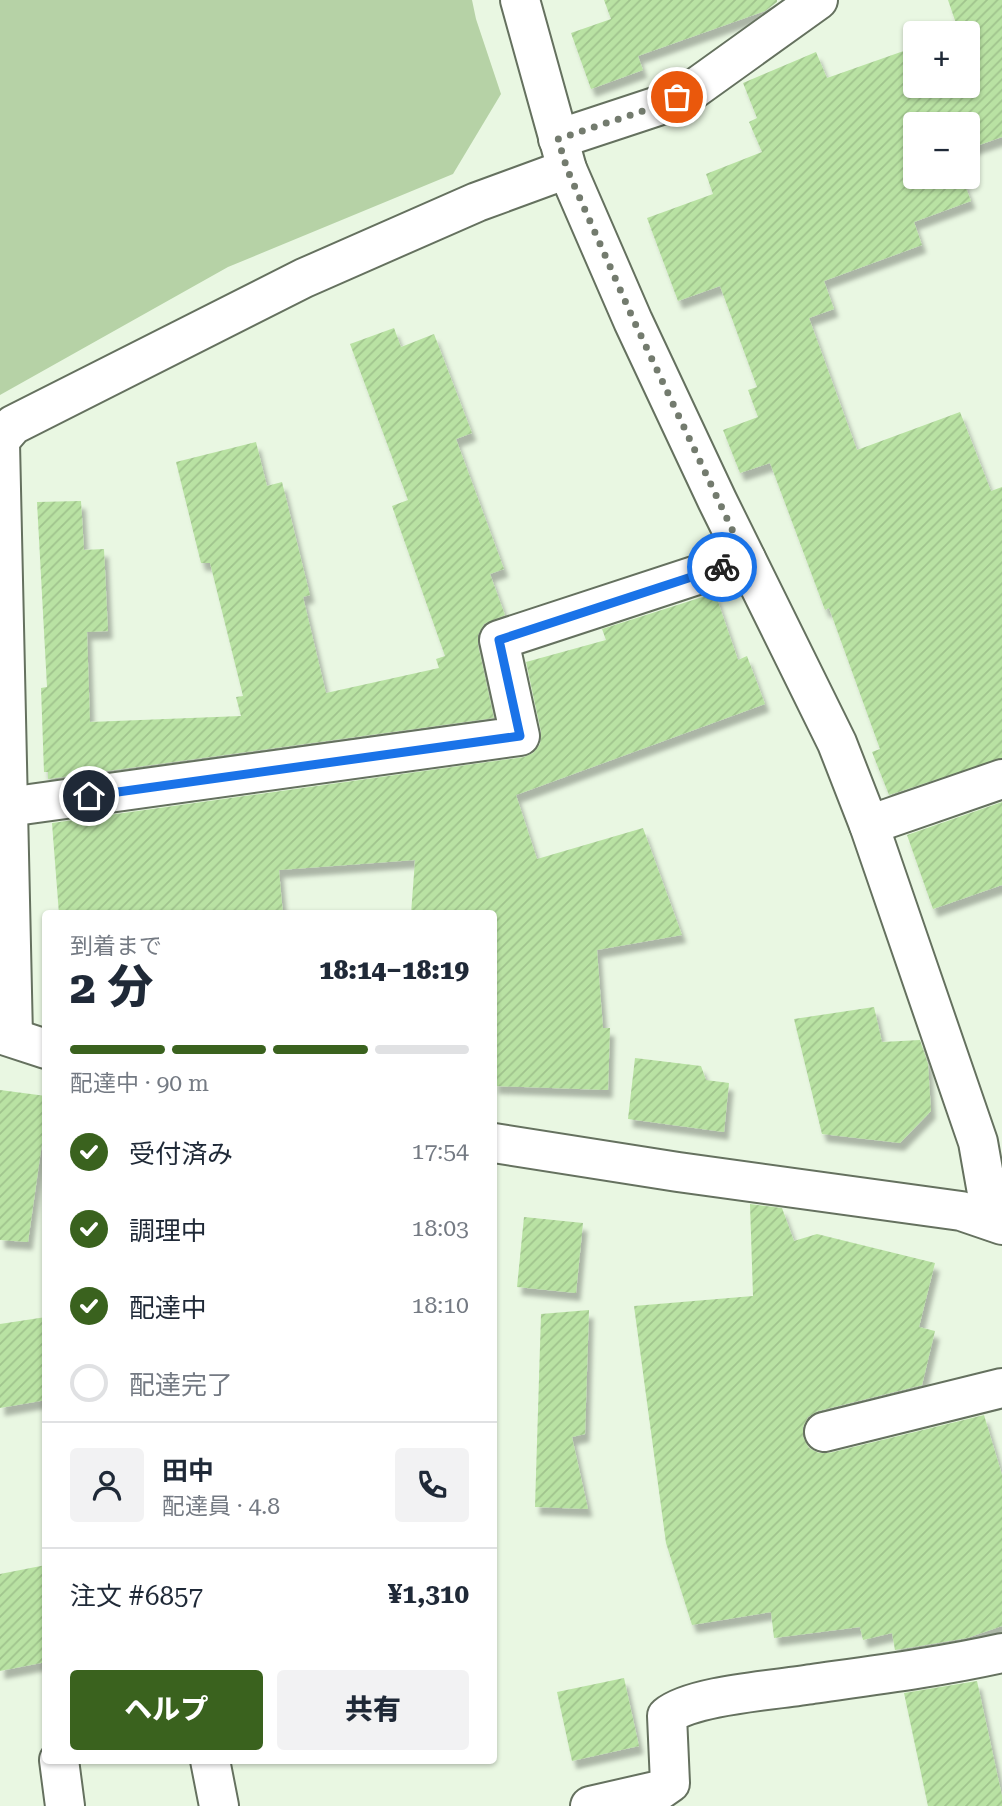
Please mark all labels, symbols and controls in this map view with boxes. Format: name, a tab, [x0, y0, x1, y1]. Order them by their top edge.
map controls	[903, 21, 980, 189]
button: +	[903, 21, 980, 98]
pin	[647, 67, 707, 127]
icon: bag	[658, 78, 696, 116]
button: −	[903, 112, 980, 189]
courier	[687, 532, 757, 602]
icon: bike	[703, 548, 741, 586]
pin	[59, 766, 119, 826]
icon: home	[70, 777, 108, 815]
text: 到着まで	[70, 933, 162, 960]
text: 18:14–18:19	[319, 955, 469, 985]
text: 2 分	[70, 960, 153, 1014]
text: 配達中 · 90 m	[70, 1070, 209, 1097]
icon: check	[70, 1133, 108, 1171]
text: 17:54	[412, 1138, 469, 1165]
text: 受付済み	[129, 1139, 233, 1169]
icon: check	[70, 1210, 108, 1248]
text: 18:03	[412, 1215, 469, 1242]
text: 調理中	[129, 1216, 207, 1246]
icon: check	[70, 1287, 108, 1325]
text: 18:10	[412, 1292, 469, 1319]
text: 配達中	[129, 1293, 207, 1323]
text: 配達完了	[129, 1370, 233, 1400]
button: person	[70, 1448, 144, 1522]
button: phone	[395, 1448, 469, 1522]
text: 田中	[162, 1456, 214, 1486]
text: 配達員 · 4.8	[162, 1493, 280, 1520]
text: ¥1,310	[388, 1579, 469, 1609]
text: 注文 #6857	[70, 1581, 203, 1611]
button: ヘルプ	[70, 1670, 263, 1750]
button: 共有	[277, 1670, 469, 1750]

